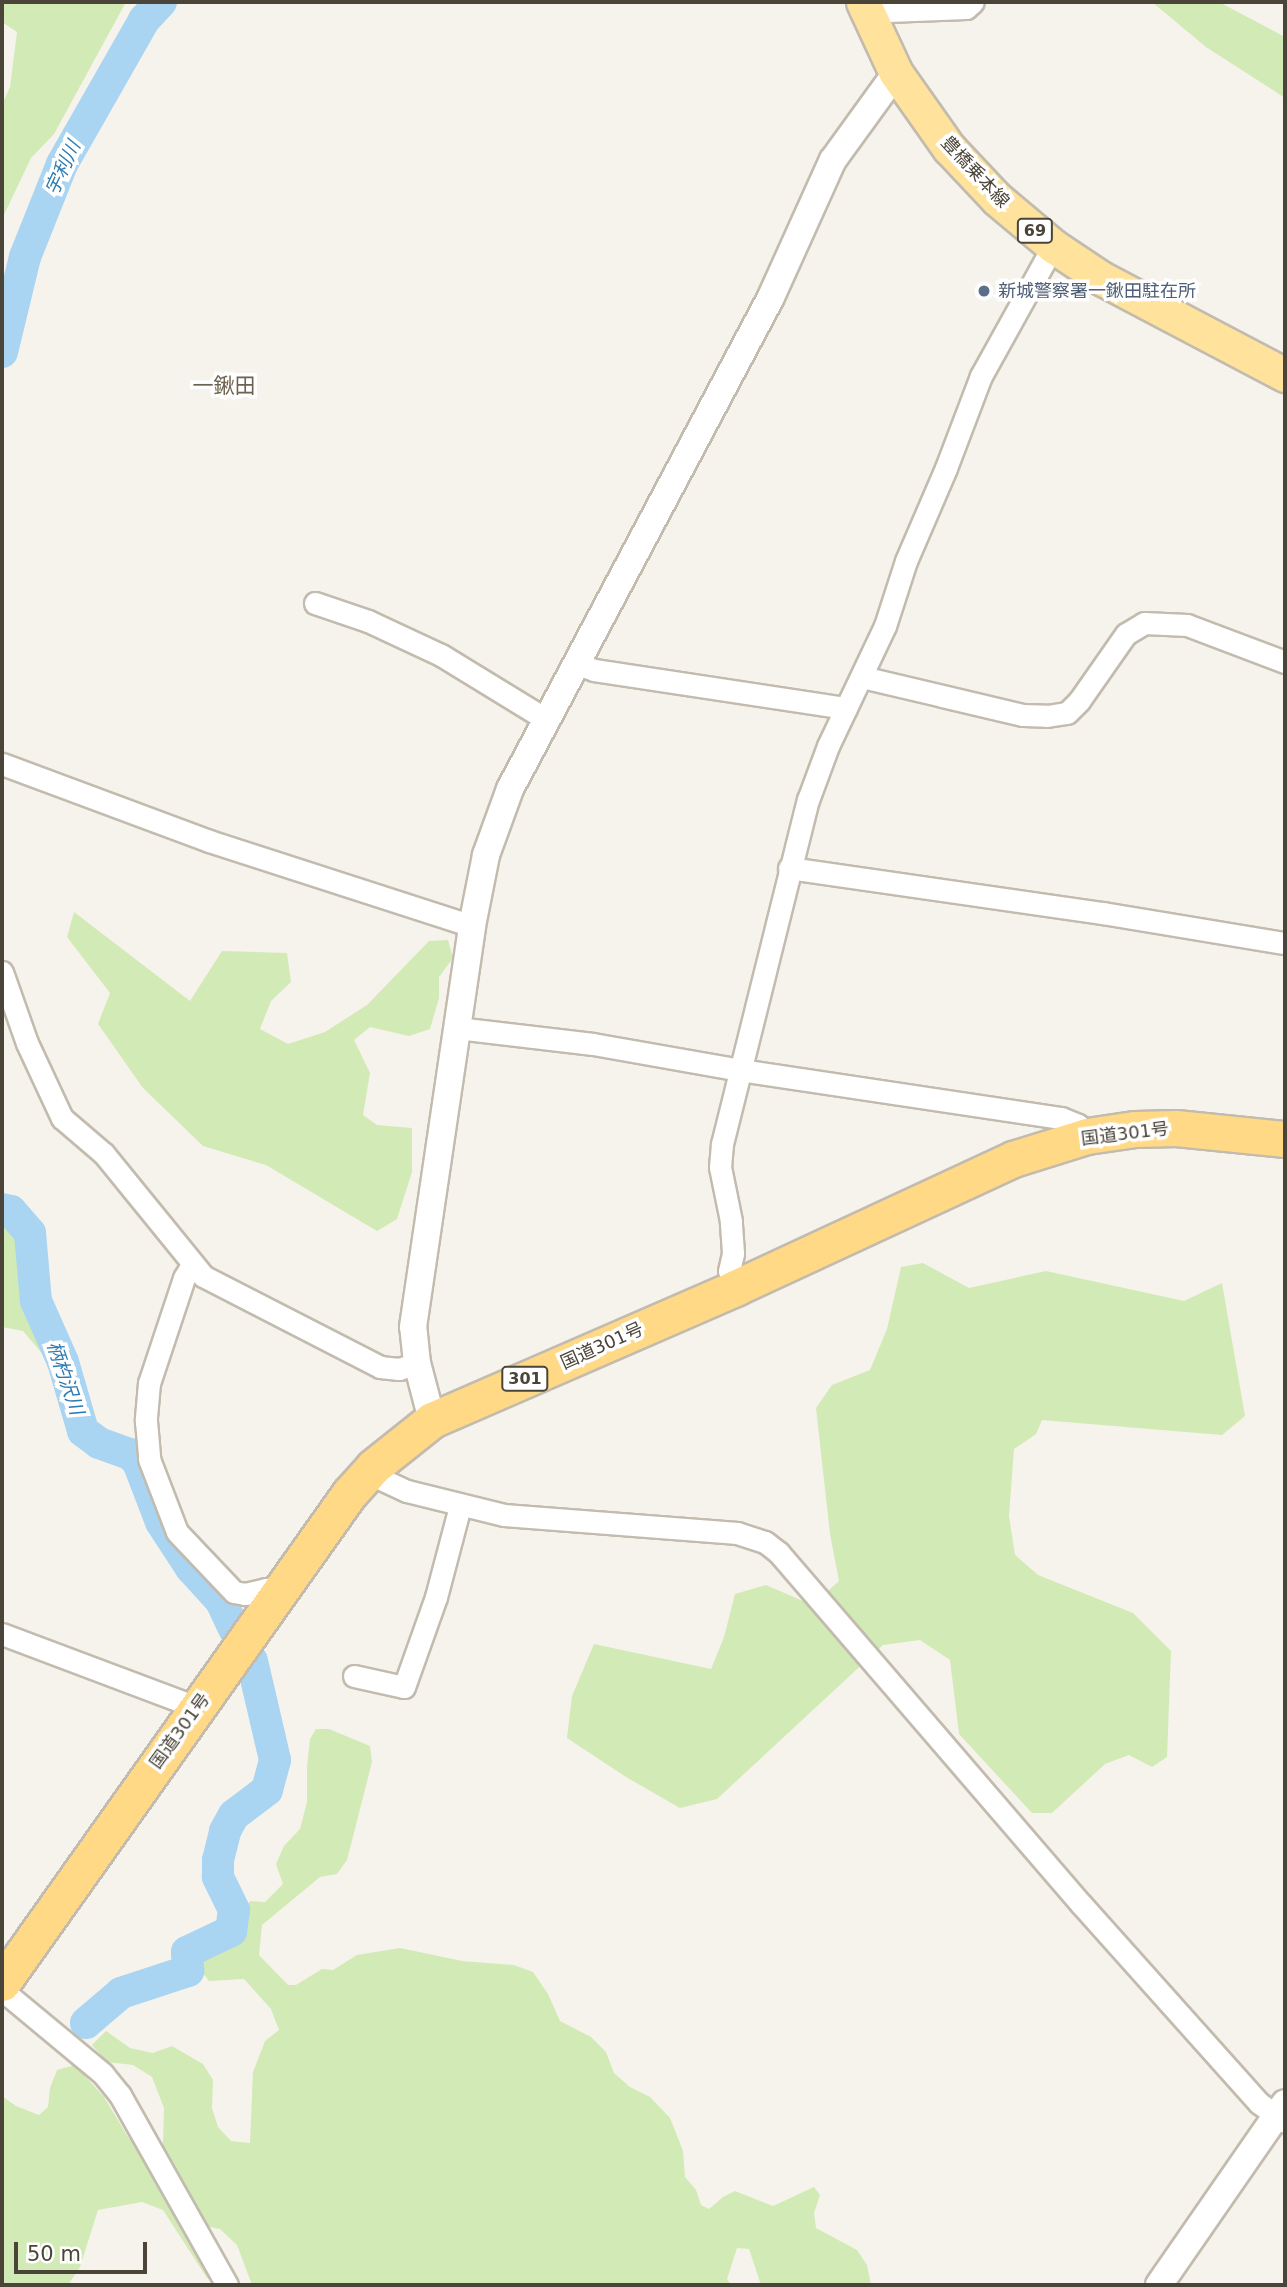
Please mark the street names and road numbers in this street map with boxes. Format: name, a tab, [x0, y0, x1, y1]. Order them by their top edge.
street label: 豊橋乗本線	[936, 132, 1014, 212]
road number: 69	[1016, 218, 1054, 244]
street label: 国道301号	[1080, 1118, 1170, 1150]
street label: 国道301号	[557, 1318, 647, 1374]
road number: 301	[500, 1366, 550, 1392]
street label: 国道301号	[145, 1689, 215, 1773]

